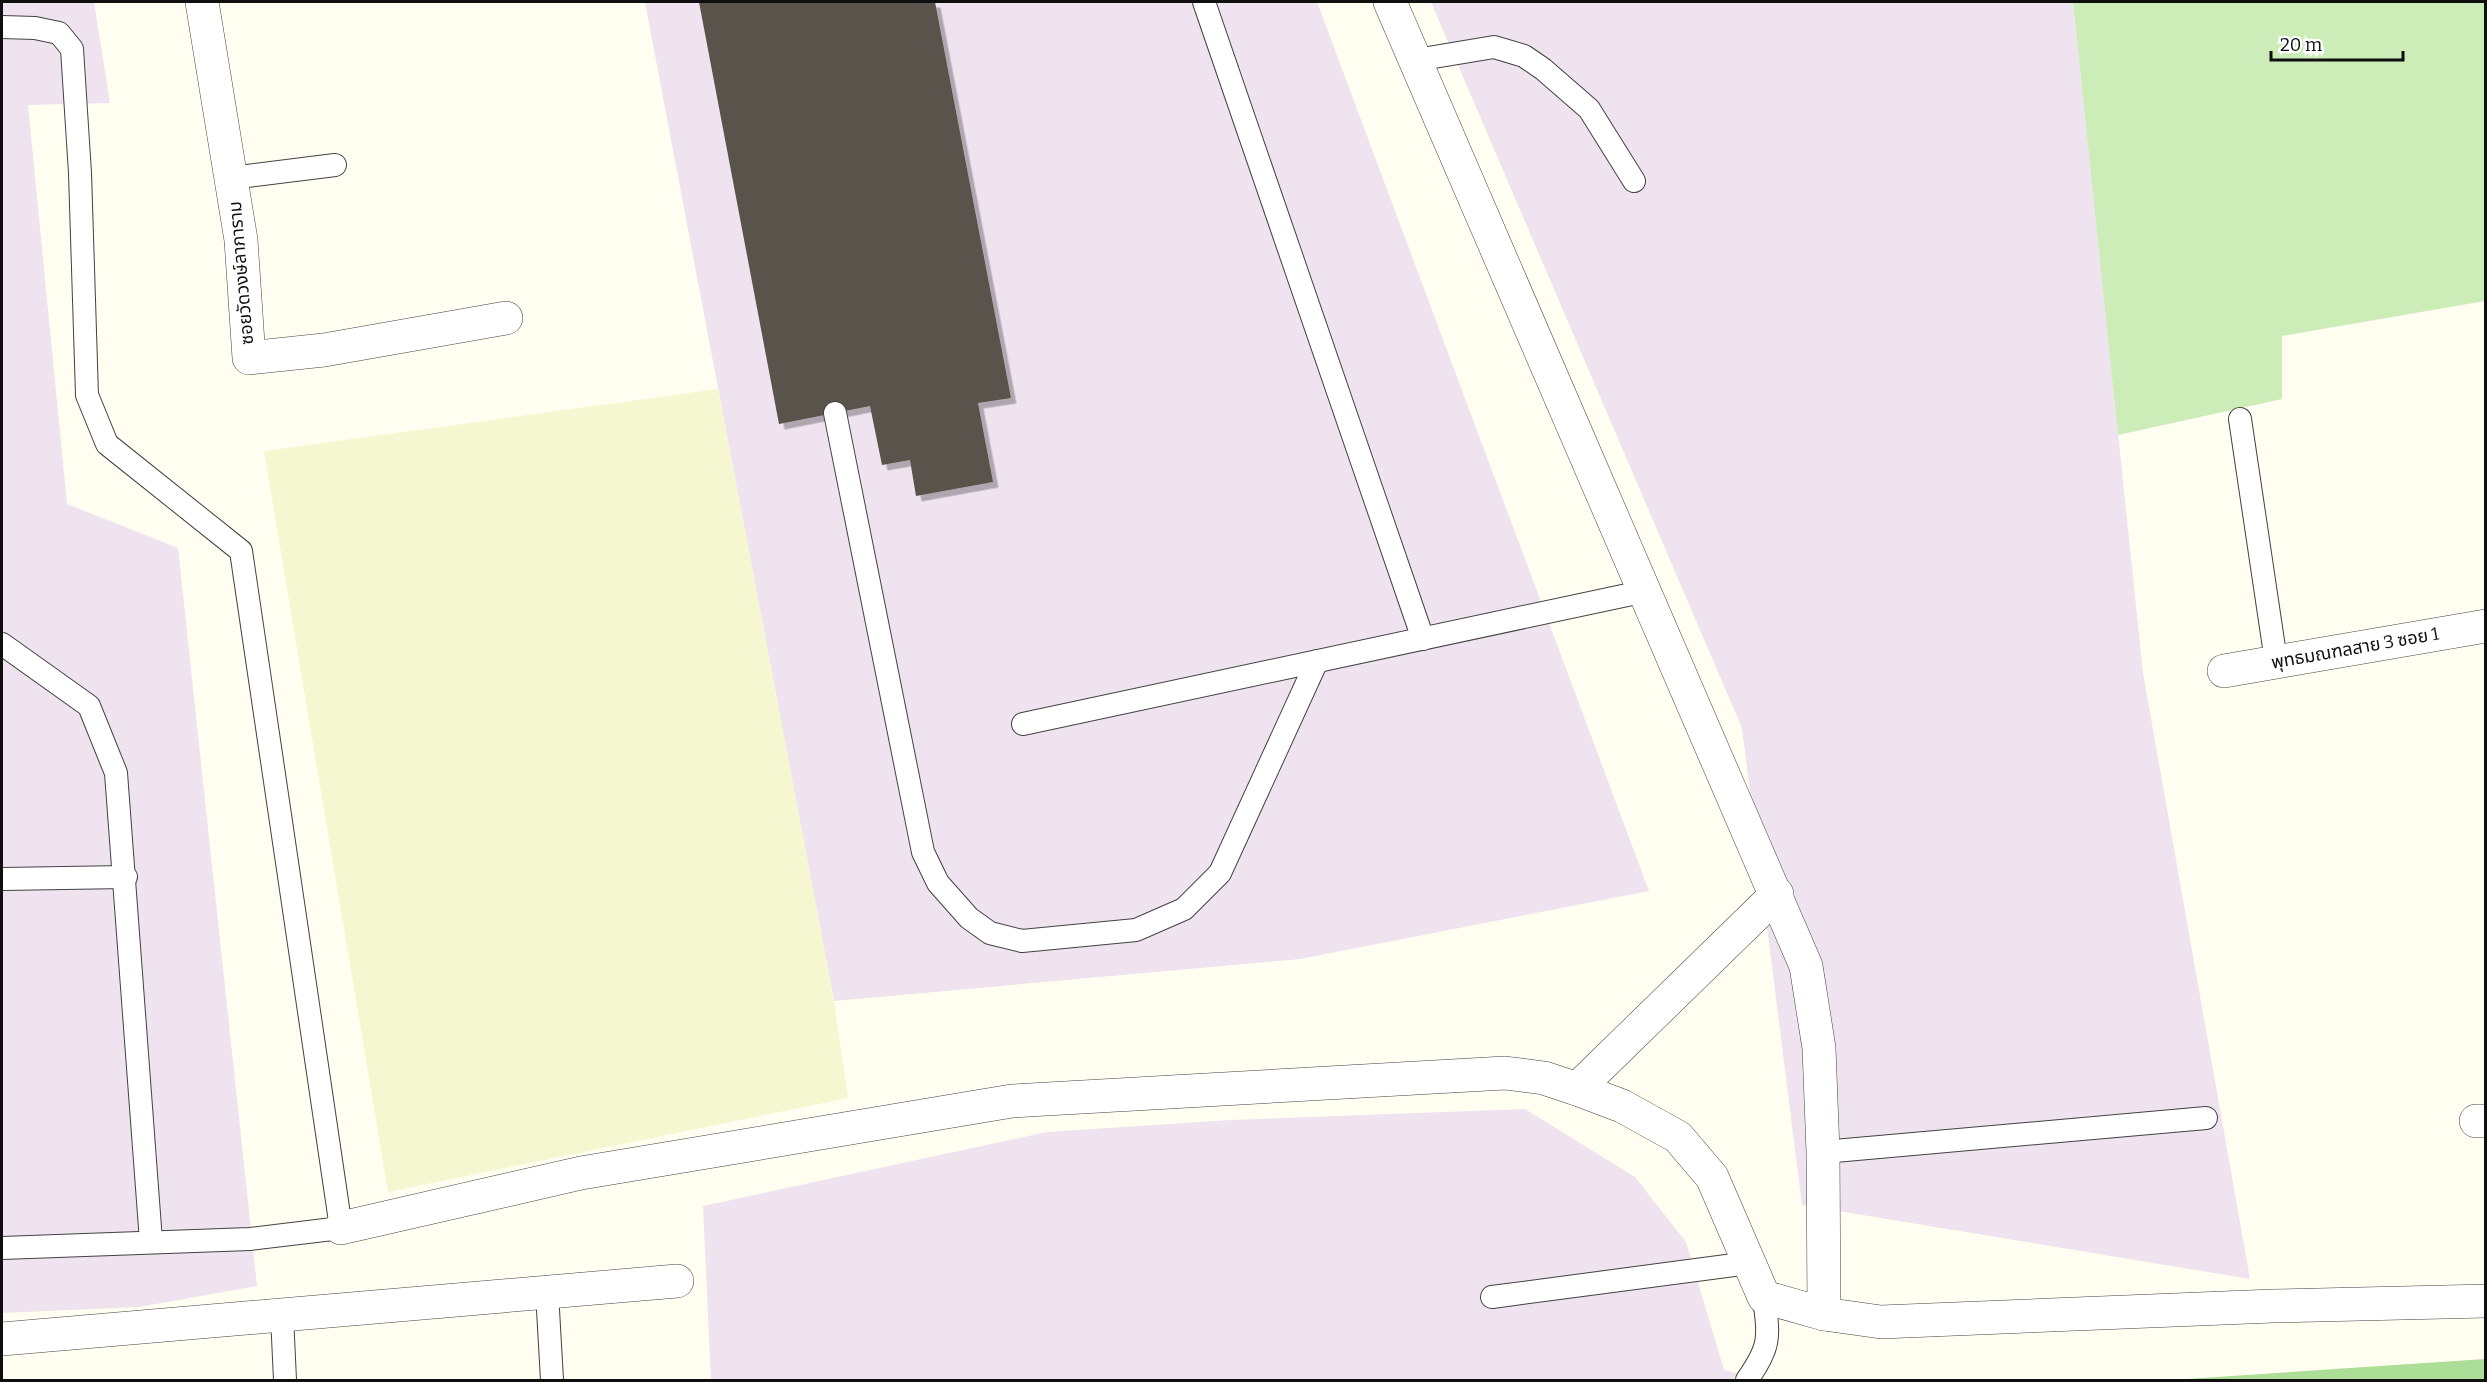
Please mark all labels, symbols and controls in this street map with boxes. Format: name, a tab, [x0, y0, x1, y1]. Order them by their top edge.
scale bar	[2271, 24, 2403, 62]
text: 20 m	[2280, 34, 2322, 56]
street label: ซอยวัดวงษ์ลาภาราม	[224, 200, 258, 346]
street label: พุทธมณฑลสาย 3 ซอย 1	[2269, 622, 2441, 674]

